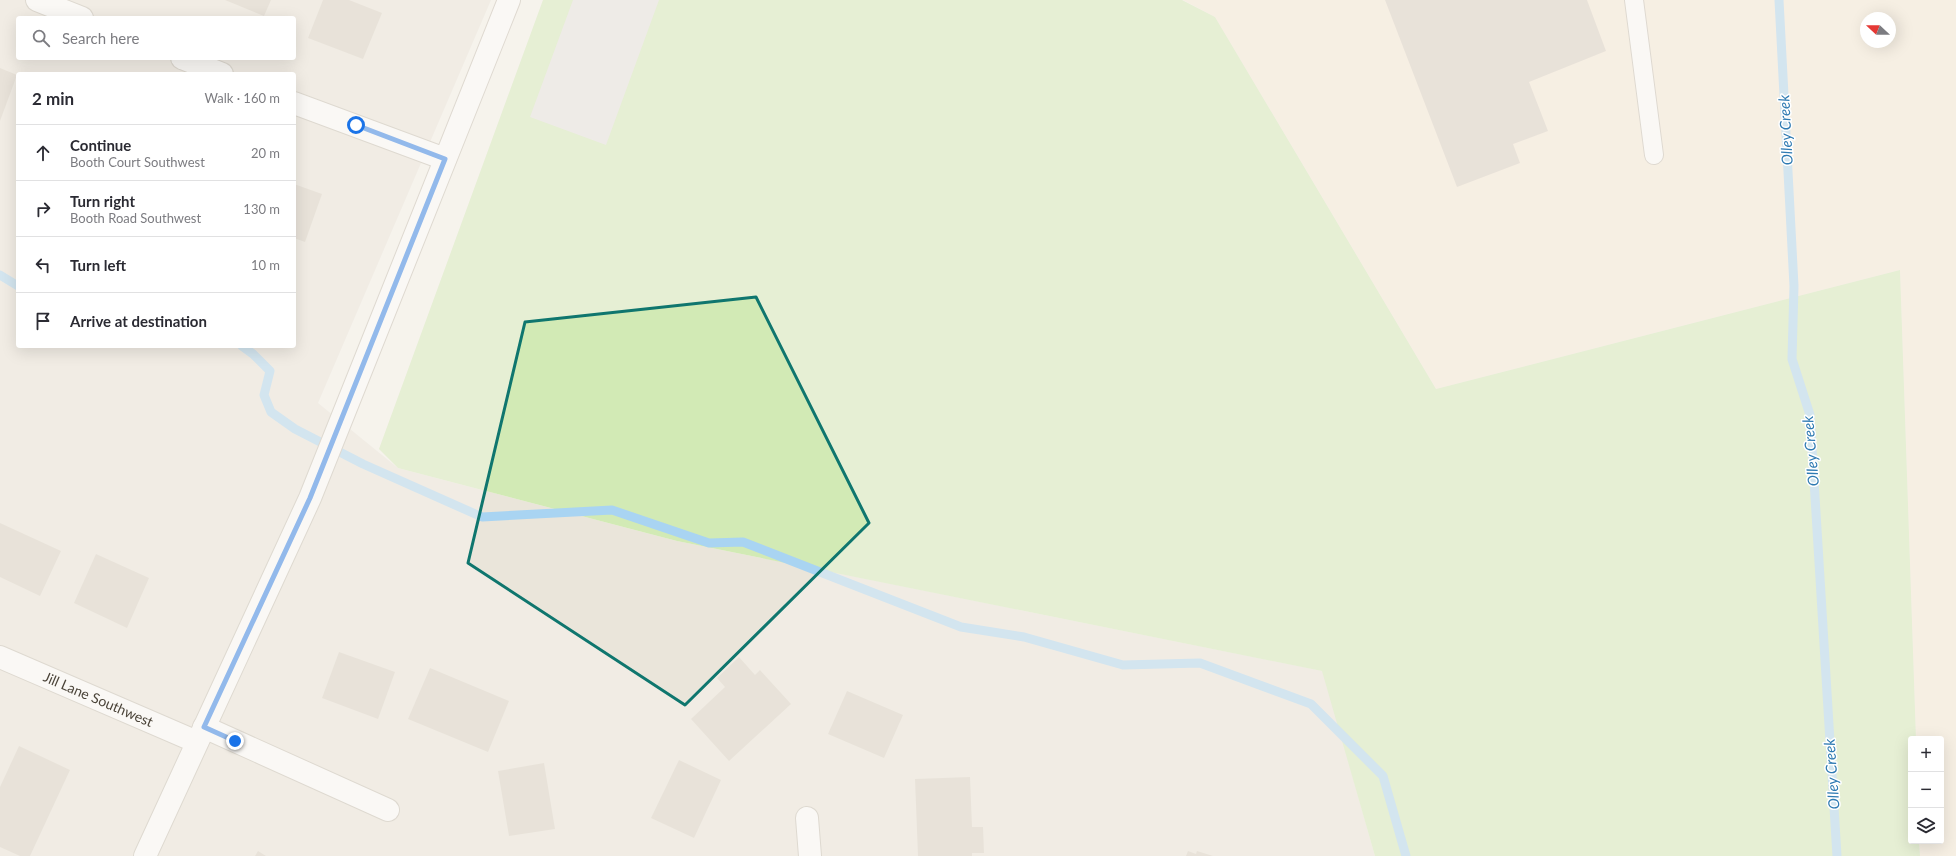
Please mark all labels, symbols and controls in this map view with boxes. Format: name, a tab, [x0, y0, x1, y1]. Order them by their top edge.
north arrow	[1860, 12, 1896, 48]
search box	[16, 16, 296, 60]
icon: search	[30, 27, 52, 49]
text: Search here	[62, 29, 139, 47]
text: 2 min	[32, 88, 74, 109]
text: Walk · 160 m	[204, 90, 280, 106]
water label: Olley Creek	[1774, 93, 1796, 166]
route start	[347, 116, 365, 134]
text: Continue	[70, 136, 131, 154]
icon: ahead	[32, 142, 54, 164]
text: 20 m	[251, 145, 280, 161]
text: Booth Court Southwest	[70, 154, 205, 170]
text: Turn right	[70, 192, 135, 210]
icon: right	[32, 198, 54, 220]
text: 130 m	[243, 201, 280, 217]
text: Booth Road Southwest	[70, 210, 201, 226]
icon: left	[32, 254, 54, 276]
text: Turn left	[70, 256, 126, 274]
text: 10 m	[251, 257, 280, 273]
icon: arrive	[32, 310, 54, 332]
text: Arrive at destination	[70, 312, 207, 330]
water label: Olley Creek	[1798, 414, 1822, 487]
street label: Jill Lane Southwest	[41, 668, 156, 730]
route end	[226, 732, 244, 750]
map controls	[1908, 736, 1944, 844]
button: +	[1908, 736, 1944, 772]
water label: Olley Creek	[1819, 737, 1842, 810]
button: −	[1908, 772, 1944, 808]
button: layers	[1908, 808, 1944, 844]

